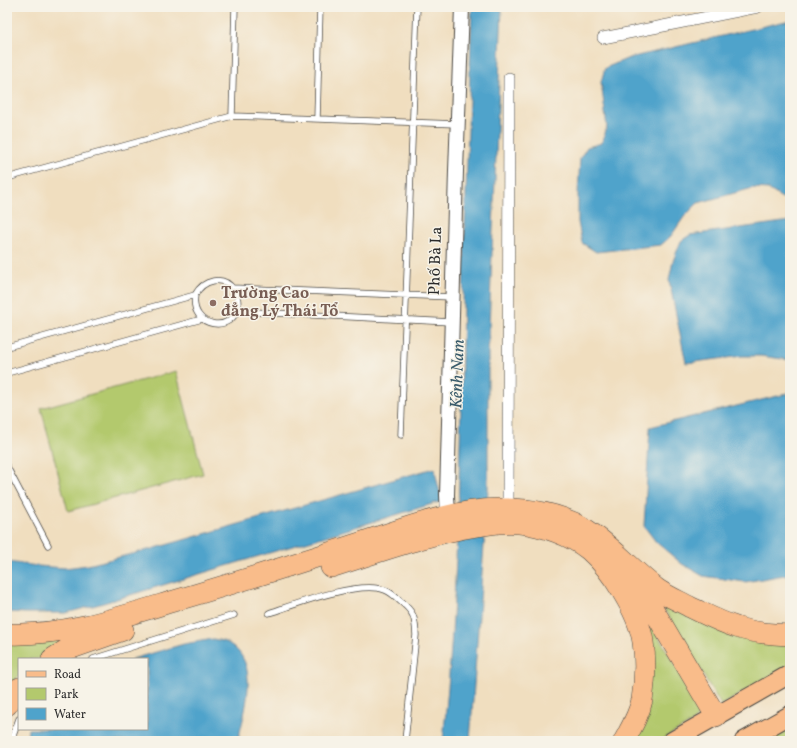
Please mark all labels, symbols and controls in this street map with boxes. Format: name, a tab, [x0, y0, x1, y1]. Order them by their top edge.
street label: Phố Bà La	[424, 226, 448, 296]
place label: Trường Cao đẳng Lý Thái Tổ	[221, 283, 338, 323]
marker: Trường Cao đẳng Lý Thái Tổ	[208, 298, 218, 308]
water label: Kênh Nam	[445, 339, 471, 409]
legend	[18, 658, 148, 730]
text: Road	[54, 667, 81, 683]
text: Park	[54, 687, 79, 703]
text: Water	[54, 707, 86, 723]

